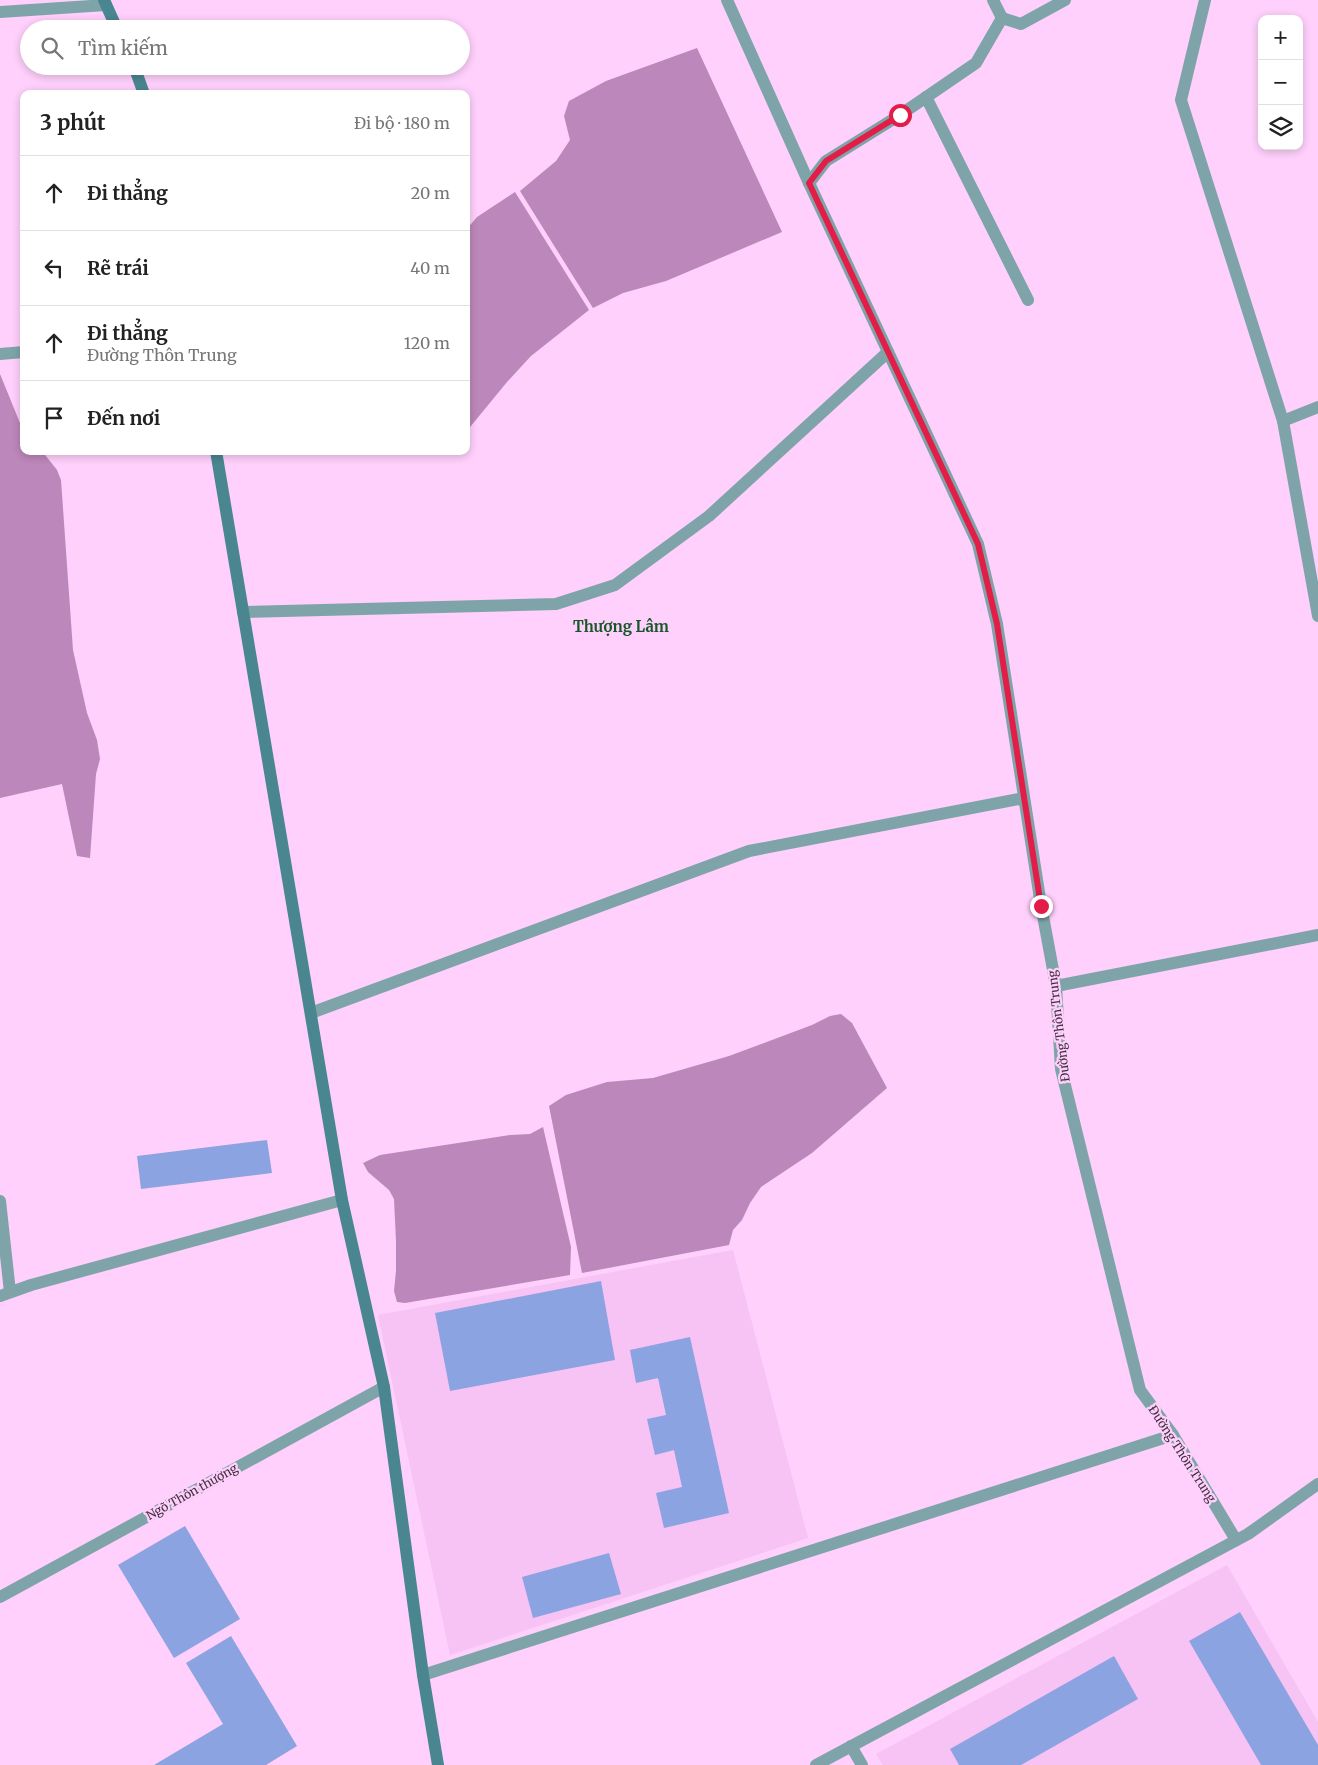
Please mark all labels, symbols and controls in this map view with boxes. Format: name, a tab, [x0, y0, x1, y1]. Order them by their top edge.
map controls	[1258, 15, 1303, 150]
button: +	[1258, 15, 1303, 60]
search box	[20, 20, 470, 75]
icon: search	[38, 34, 66, 62]
text: Tìm kiếm	[78, 36, 168, 60]
button: −	[1258, 60, 1303, 105]
route start	[889, 104, 912, 127]
button: layers	[1258, 105, 1303, 150]
text: 3 phút	[40, 109, 105, 136]
text: Đi bộ · 180 m	[354, 113, 450, 133]
icon: ahead	[40, 179, 68, 207]
text: Đi thẳng	[87, 181, 168, 205]
text: 20 m	[411, 183, 450, 203]
icon: left	[40, 254, 68, 282]
text: Rẽ trái	[87, 256, 149, 280]
text: 40 m	[410, 258, 450, 278]
text: Đi thẳng	[87, 321, 168, 345]
icon: ahead	[40, 329, 68, 357]
text: 120 m	[404, 333, 450, 353]
text: Đường Thôn Trung	[87, 345, 237, 365]
icon: arrive	[40, 404, 68, 432]
text: Đến nơi	[87, 406, 160, 430]
district label: Thượng Lâm	[573, 617, 669, 636]
route end	[1030, 895, 1053, 918]
street label: Đường Thôn Trung	[1044, 969, 1073, 1083]
street label: Đường Thôn Trung	[1146, 1403, 1220, 1505]
street label: Ngõ Thôn thượng	[143, 1460, 241, 1523]

